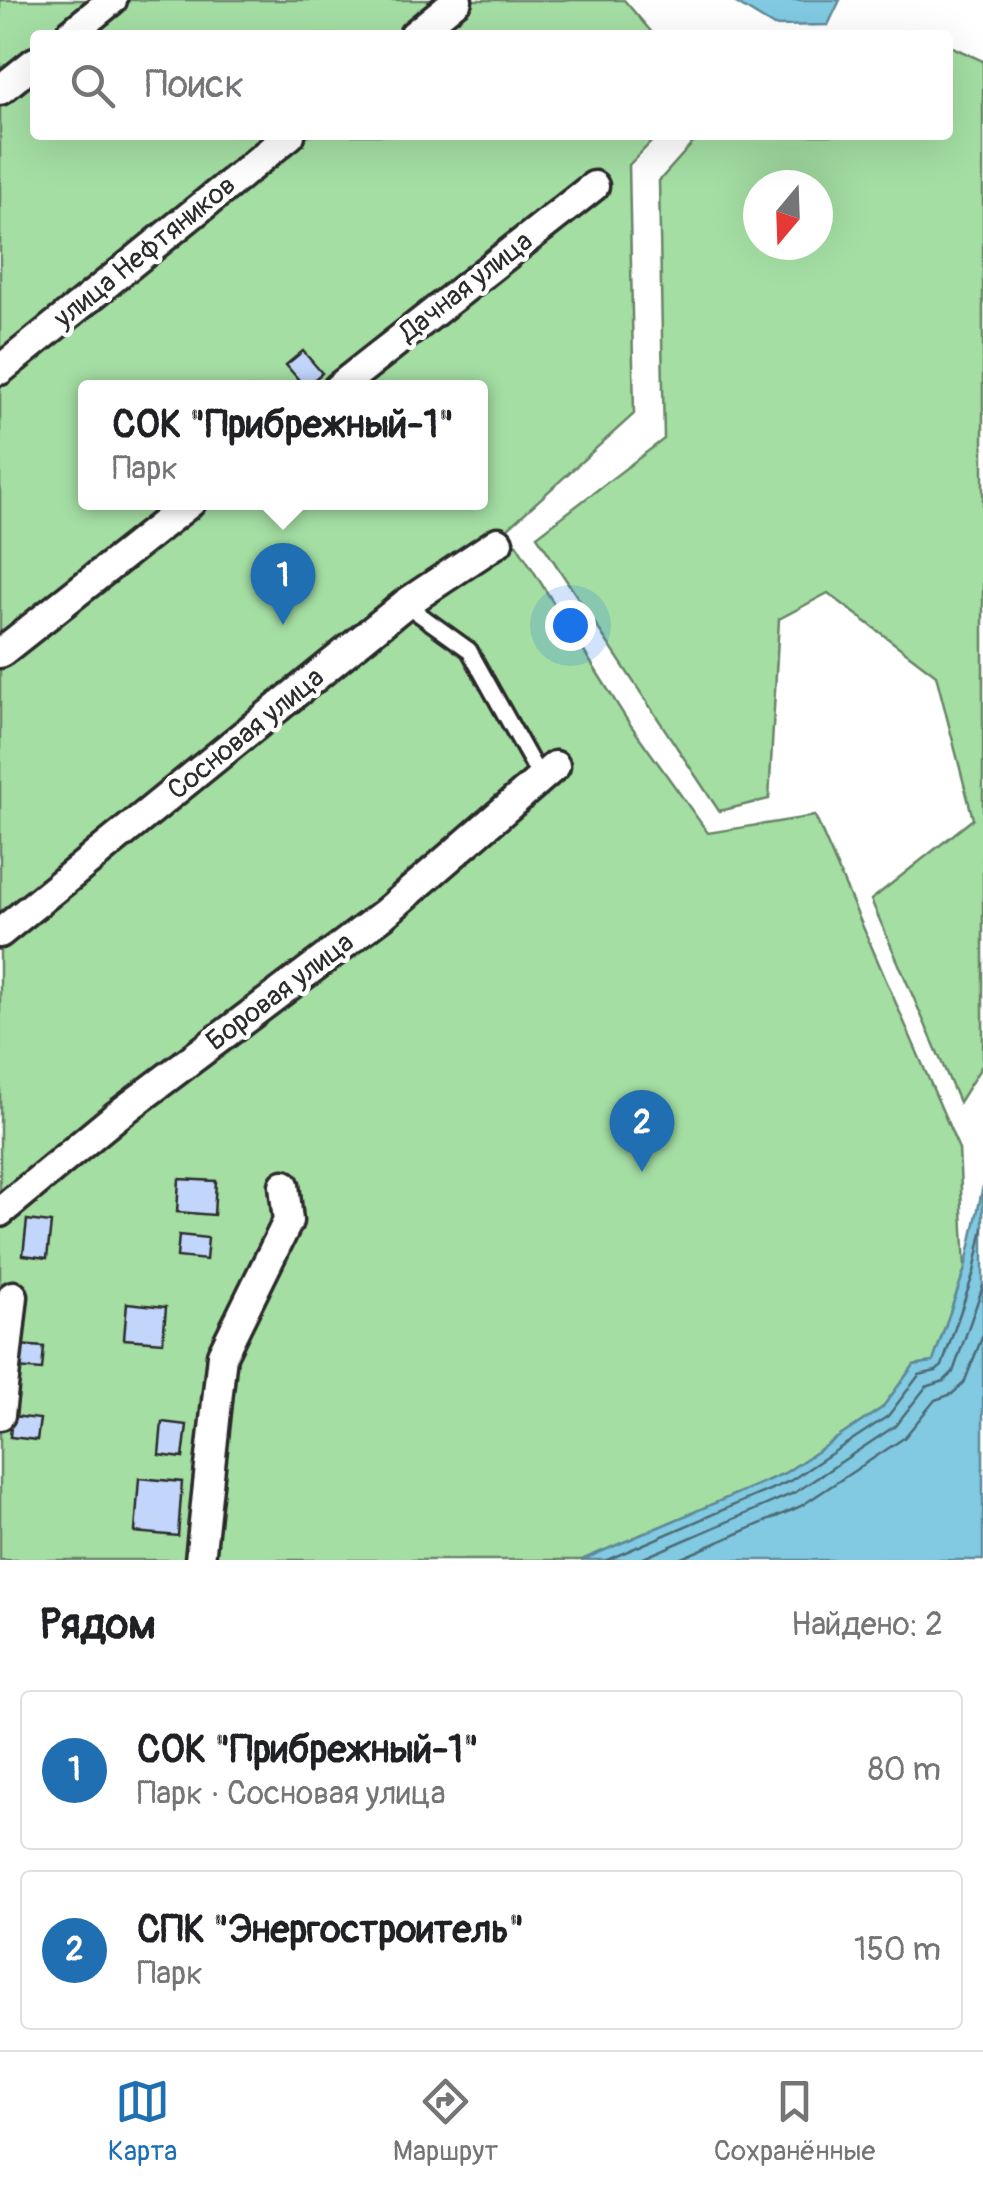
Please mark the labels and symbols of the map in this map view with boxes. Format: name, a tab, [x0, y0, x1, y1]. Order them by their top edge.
street label: улица Нефтяников	[46, 168, 243, 337]
north arrow	[743, 170, 833, 260]
street label: Дачная улица	[391, 224, 540, 351]
pin: 1	[250, 542, 316, 625]
your location	[545, 600, 596, 651]
street label: Сосновая улица	[161, 660, 331, 808]
street label: Боровая улица	[199, 925, 361, 1059]
pin: 2	[610, 1090, 674, 1172]

